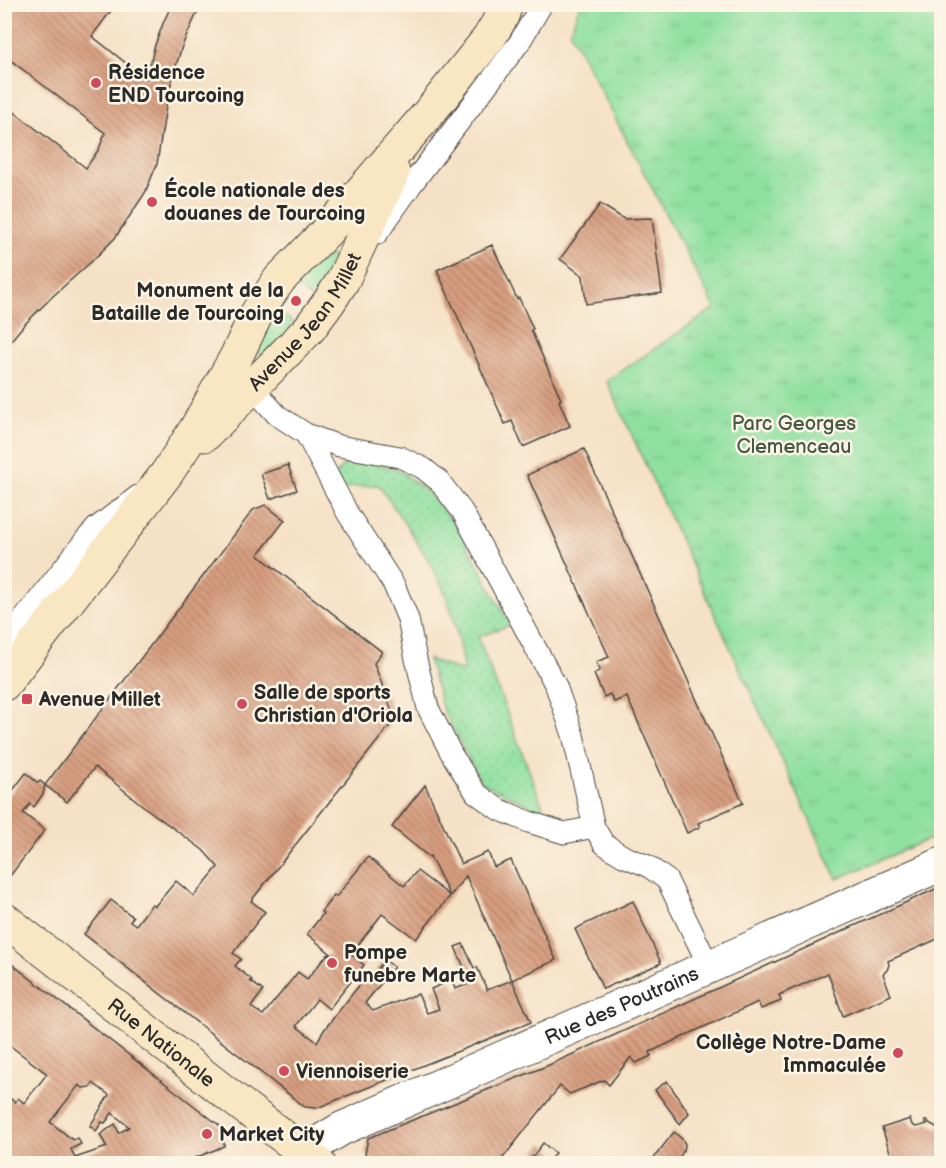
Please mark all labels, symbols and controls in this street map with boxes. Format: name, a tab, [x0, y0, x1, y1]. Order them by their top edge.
place label: Résidence END Tourcoing	[108, 61, 244, 108]
marker: Résidence END Tourcoing	[89, 76, 103, 90]
place label: École nationale des douanes de Tourcoing	[164, 177, 365, 226]
marker: École nationale des douanes de Tourcoing	[145, 195, 159, 209]
street label: Avenue Jean Millet	[244, 249, 367, 396]
place label: Monument de la Bataille de Tourcoing	[91, 279, 284, 326]
marker: Monument de la Bataille de Tourcoing	[289, 294, 303, 308]
park label: Parc Georges Clemenceau	[732, 412, 856, 459]
place label: Salle de sports Christian d'Oriola	[254, 681, 413, 728]
place label: Avenue Millet	[38, 688, 161, 712]
marker: Avenue Millet	[20, 692, 34, 706]
marker: Salle de sports Christian d'Oriola	[235, 697, 249, 711]
place label: Pompe funebre Marte	[344, 941, 476, 988]
marker: Pompe funebre Marte	[325, 956, 339, 970]
street label: Rue des Poutrains	[541, 962, 703, 1051]
street label: Rue Nationale	[102, 994, 219, 1093]
place label: Collège Notre-Dame Immaculée	[696, 1031, 886, 1078]
marker: Collège Notre-Dame Immaculée	[891, 1046, 905, 1060]
place label: Viennoiserie	[296, 1060, 409, 1084]
marker: Viennoiserie	[277, 1064, 291, 1078]
place label: Market City	[219, 1123, 325, 1147]
marker: Market City	[200, 1127, 214, 1141]

